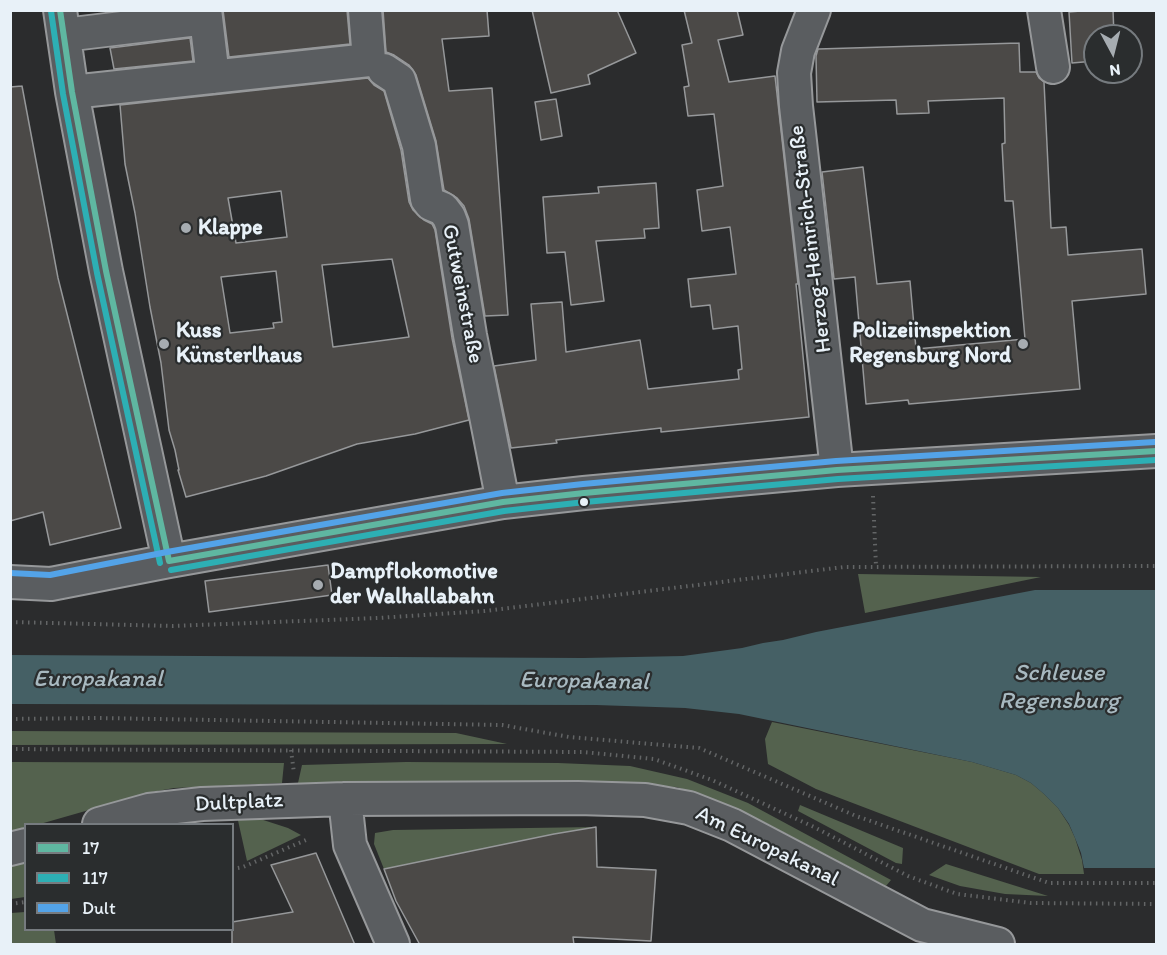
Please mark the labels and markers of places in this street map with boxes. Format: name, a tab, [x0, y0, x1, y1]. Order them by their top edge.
place label: Klappe	[198, 215, 263, 241]
marker: Klappe	[179, 221, 193, 235]
place label: Kuss Künsterlhaus	[176, 318, 302, 370]
place label: Polizeiinspektion Regensburg Nord	[849, 318, 1011, 370]
marker: Kuss Künsterlhaus	[157, 337, 171, 351]
marker: Polizeiinspektion Regensburg Nord	[1016, 337, 1030, 351]
unlabelled marker	[578, 496, 590, 508]
place label: Dampflokomotive der Walhallabahn	[330, 559, 498, 610]
marker: Dampflokomotive der Walhallabahn	[311, 578, 325, 592]

